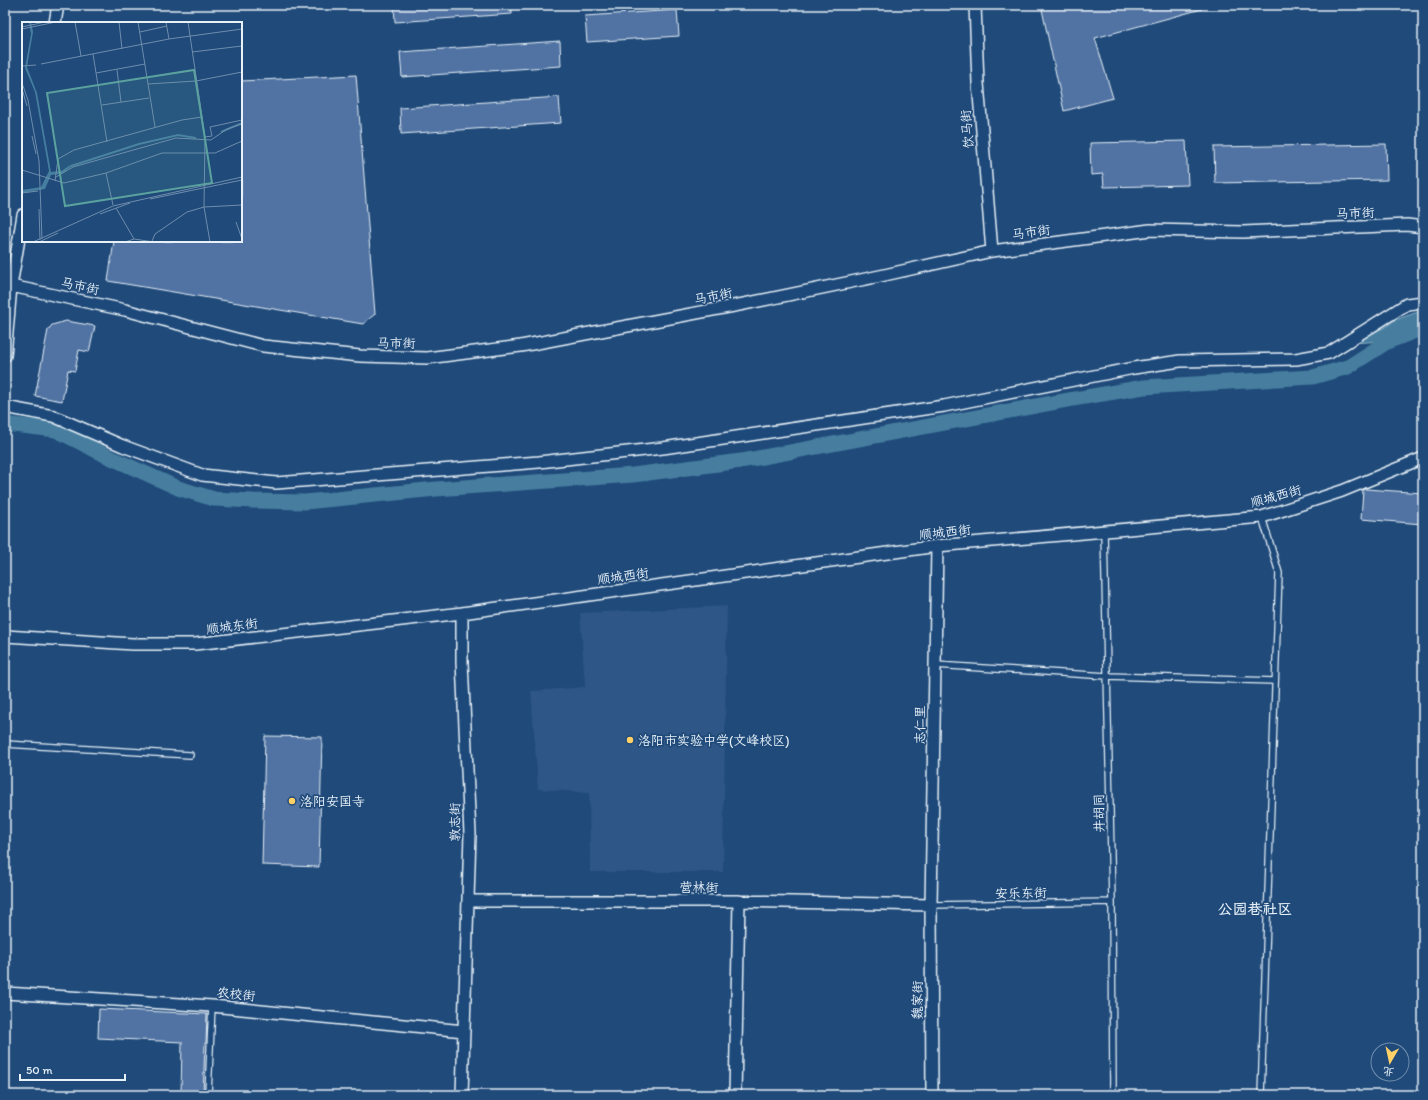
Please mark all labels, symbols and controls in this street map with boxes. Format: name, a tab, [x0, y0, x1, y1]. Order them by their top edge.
inset map	[22, 22, 242, 242]
street label: 饮马街	[958, 109, 976, 149]
street label: 马市街	[1335, 205, 1375, 221]
street label: 马市街	[1011, 222, 1051, 242]
street label: 马市街	[59, 275, 101, 297]
street label: 马市街	[692, 285, 734, 307]
street label: 马市街	[376, 335, 416, 351]
street label: 顺城西街	[1249, 482, 1303, 510]
street label: 顺城西街	[918, 522, 972, 542]
street label: 顺城西街	[596, 565, 650, 587]
street label: 顺城东街	[205, 615, 259, 637]
street label: 志仁里	[912, 705, 928, 745]
place label: 洛阳市实验中学(文峰校区)	[638, 733, 789, 748]
marker: 洛阳市实验中学(文峰校区)	[625, 735, 635, 745]
street label: 井胡同	[1091, 793, 1107, 833]
place label: 洛阳安国寺	[300, 794, 365, 809]
marker: 洛阳安国寺	[287, 796, 297, 806]
street label: 敦志街	[447, 802, 463, 842]
street label: 营林街	[679, 880, 719, 895]
street label: 安乐东街	[995, 885, 1047, 901]
district label: 公园巷社区	[1217, 900, 1293, 918]
street label: 魏家街	[910, 980, 925, 1020]
street label: 农校街	[216, 985, 256, 1003]
north arrow	[1370, 1042, 1410, 1082]
scale bar	[20, 1056, 125, 1082]
text: 50 m	[26, 1063, 52, 1077]
text: 北	[1382, 1064, 1395, 1079]

